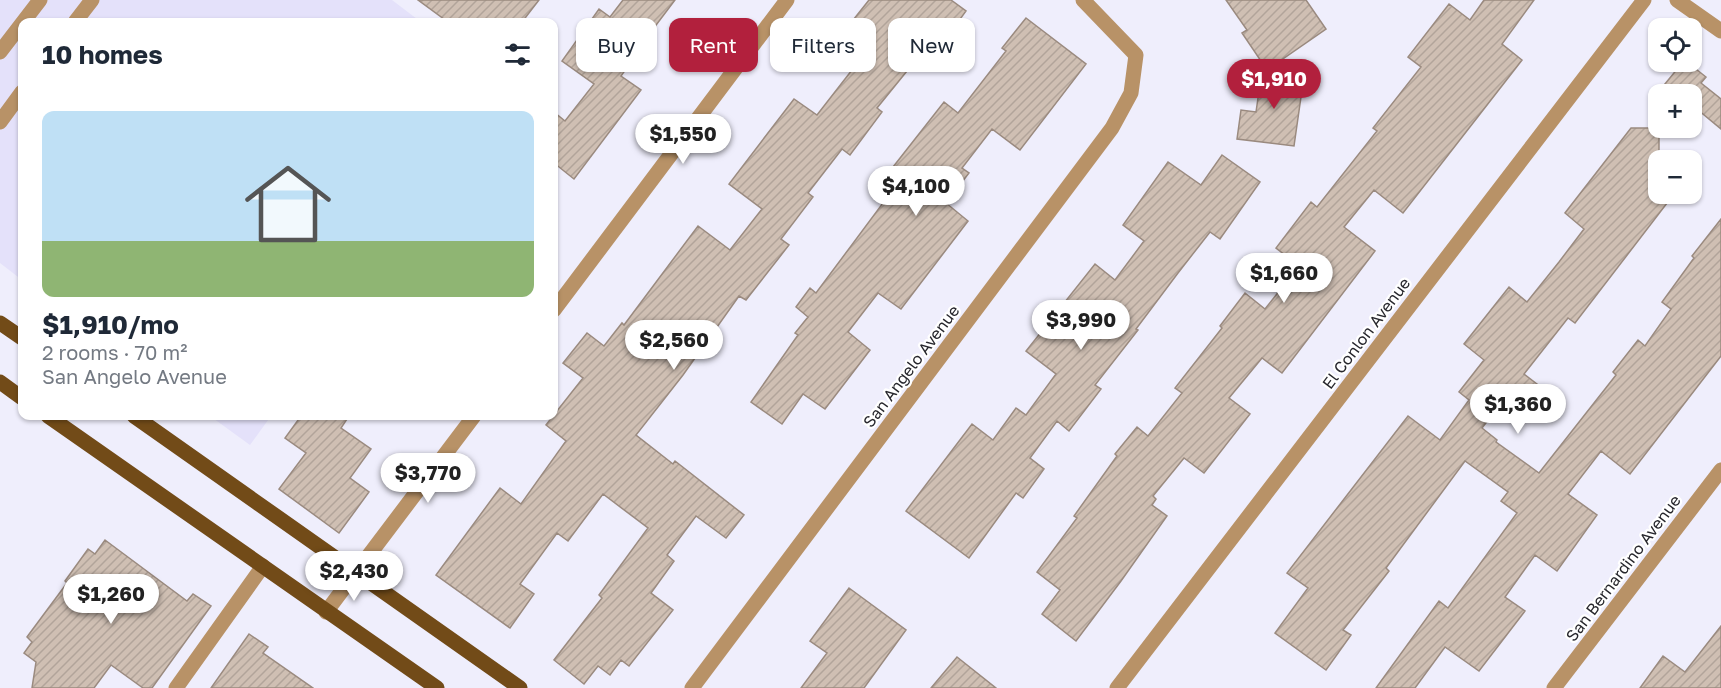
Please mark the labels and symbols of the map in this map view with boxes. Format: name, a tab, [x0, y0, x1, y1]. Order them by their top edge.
pin: $1,910	[1225, 59, 1323, 110]
pin: $1,550	[634, 114, 732, 165]
pin: $4,100	[867, 166, 965, 217]
pin: $1,660	[1235, 253, 1333, 304]
street label: El Conlon Avenue	[1318, 273, 1414, 393]
pin: $3,990	[1032, 300, 1130, 351]
street label: San Angelo Avenue	[859, 301, 963, 431]
pin: $2,560	[625, 320, 723, 371]
pin: $1,360	[1469, 384, 1567, 435]
pin: $3,770	[379, 453, 477, 504]
street label: San Bernardino Avenue	[1561, 491, 1685, 645]
pin: $2,430	[305, 551, 403, 602]
pin: $1,260	[62, 574, 160, 625]

